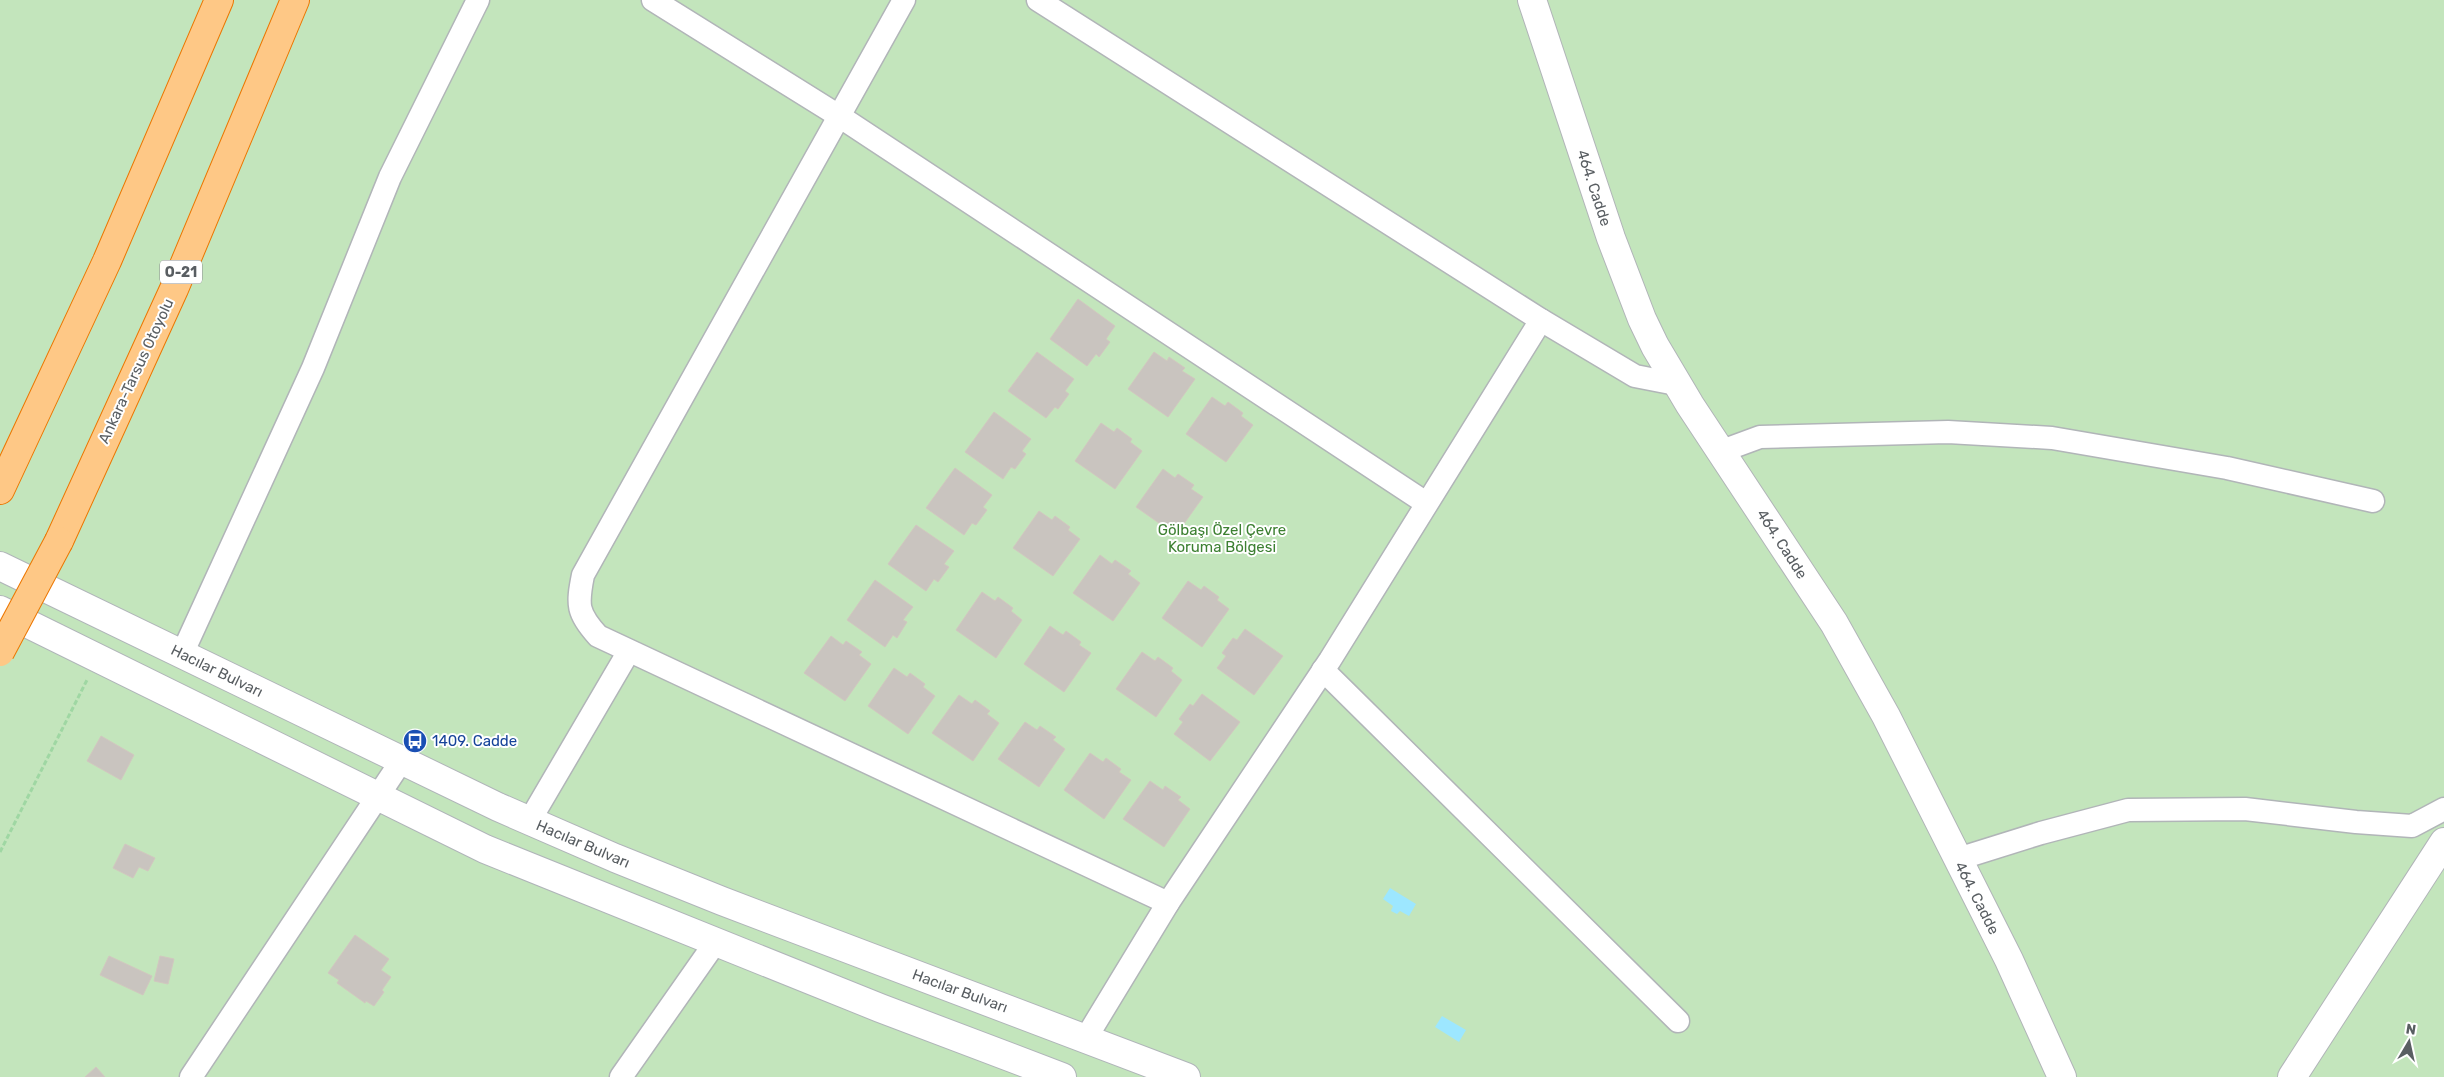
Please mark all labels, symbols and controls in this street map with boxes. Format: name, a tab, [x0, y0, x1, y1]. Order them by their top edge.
street label: 464. Cadde	[1573, 147, 1615, 229]
road number: O-21	[160, 260, 202, 284]
street label: Ankara-Tarsus Otoyolu	[94, 296, 178, 446]
street label: 464. Cadde	[1753, 506, 1811, 582]
park label: Gölbaşı Özel Çevre Koruma Bölgesi	[1158, 521, 1286, 556]
street label: Hacılar Bulvarı	[168, 641, 266, 701]
bus stop icon: 1409. Cadde	[402, 728, 428, 754]
place label: 1409. Cadde	[432, 732, 517, 750]
street label: Hacılar Bulvarı	[533, 816, 633, 872]
street label: 464. Cadde	[1951, 859, 2003, 937]
street label: Hacılar Bulvarı	[910, 965, 1010, 1017]
north arrow	[2384, 1017, 2434, 1067]
text: N	[2405, 1020, 2417, 1039]

